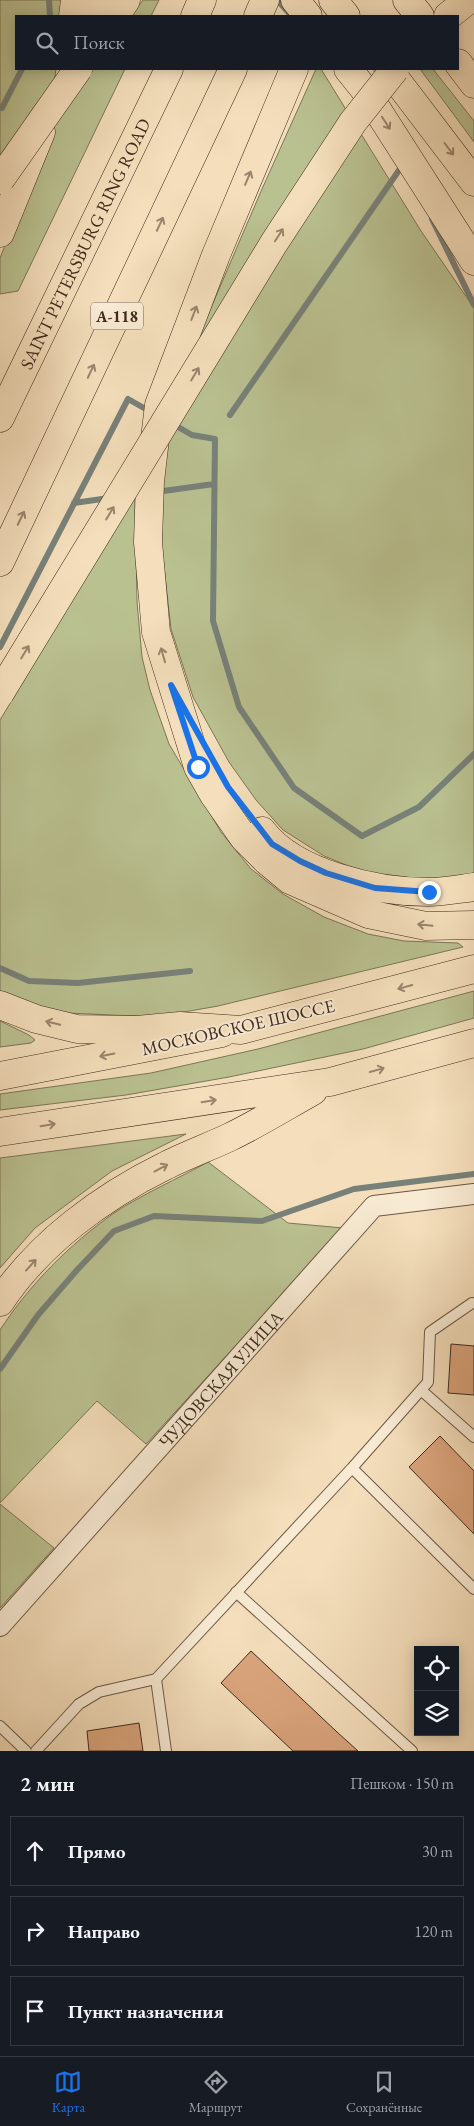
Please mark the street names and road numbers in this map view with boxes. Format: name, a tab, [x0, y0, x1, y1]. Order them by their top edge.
street label: SAINT PETERSBURG RING ROAD	[14, 114, 155, 373]
road number: А-118	[91, 302, 143, 330]
street label: МОСКОВСКОЕ ШОССЕ	[139, 994, 337, 1060]
street label: ЧУДОВСКАЯ УЛИЦА	[153, 1305, 288, 1452]

